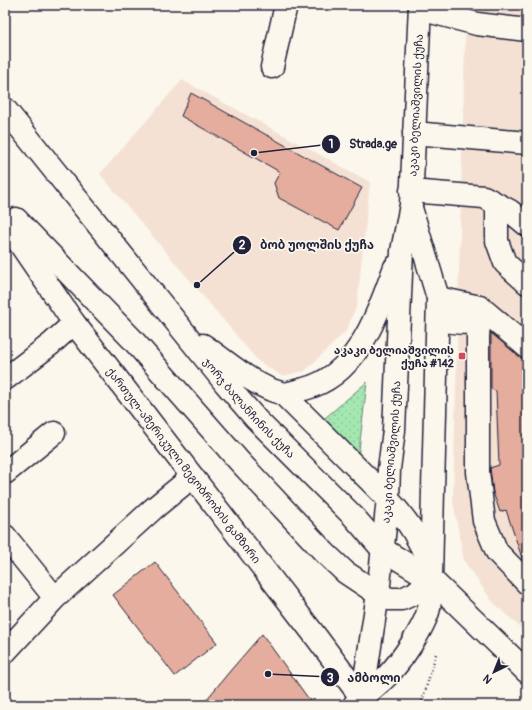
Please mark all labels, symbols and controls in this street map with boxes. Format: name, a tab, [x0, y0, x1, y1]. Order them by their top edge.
street label: აკაკი ბელიაშვილის ქუჩა	[406, 34, 425, 177]
callout: Strada.ge	[321, 132, 404, 156]
text: 1	[329, 137, 333, 152]
text: Strada.ge	[349, 137, 398, 152]
callout: ბობ უოლშის ქუჩა	[232, 233, 382, 257]
text: 2	[239, 238, 246, 253]
text: ბობ უოლშის ქუჩა	[260, 238, 374, 253]
place label: აკაკი ბელიაშვილის ქუჩა #142	[334, 344, 454, 370]
marker: აკაკი ბელიაშვილის ქუჩა #142	[457, 351, 467, 361]
street label: ჯორჯ ბალანჩინის ქუჩა	[201, 355, 298, 461]
street label: ქართულ-ამერიკული მეგობრობის გამზირი	[104, 365, 263, 566]
street label: აკაკი ბელიაშვილის ქუჩა	[379, 380, 403, 524]
north arrow	[474, 652, 514, 692]
callout: ამბოლი	[320, 665, 409, 689]
text: 3	[327, 671, 334, 686]
text: ამბოლი	[347, 671, 401, 686]
text: N	[480, 671, 495, 686]

